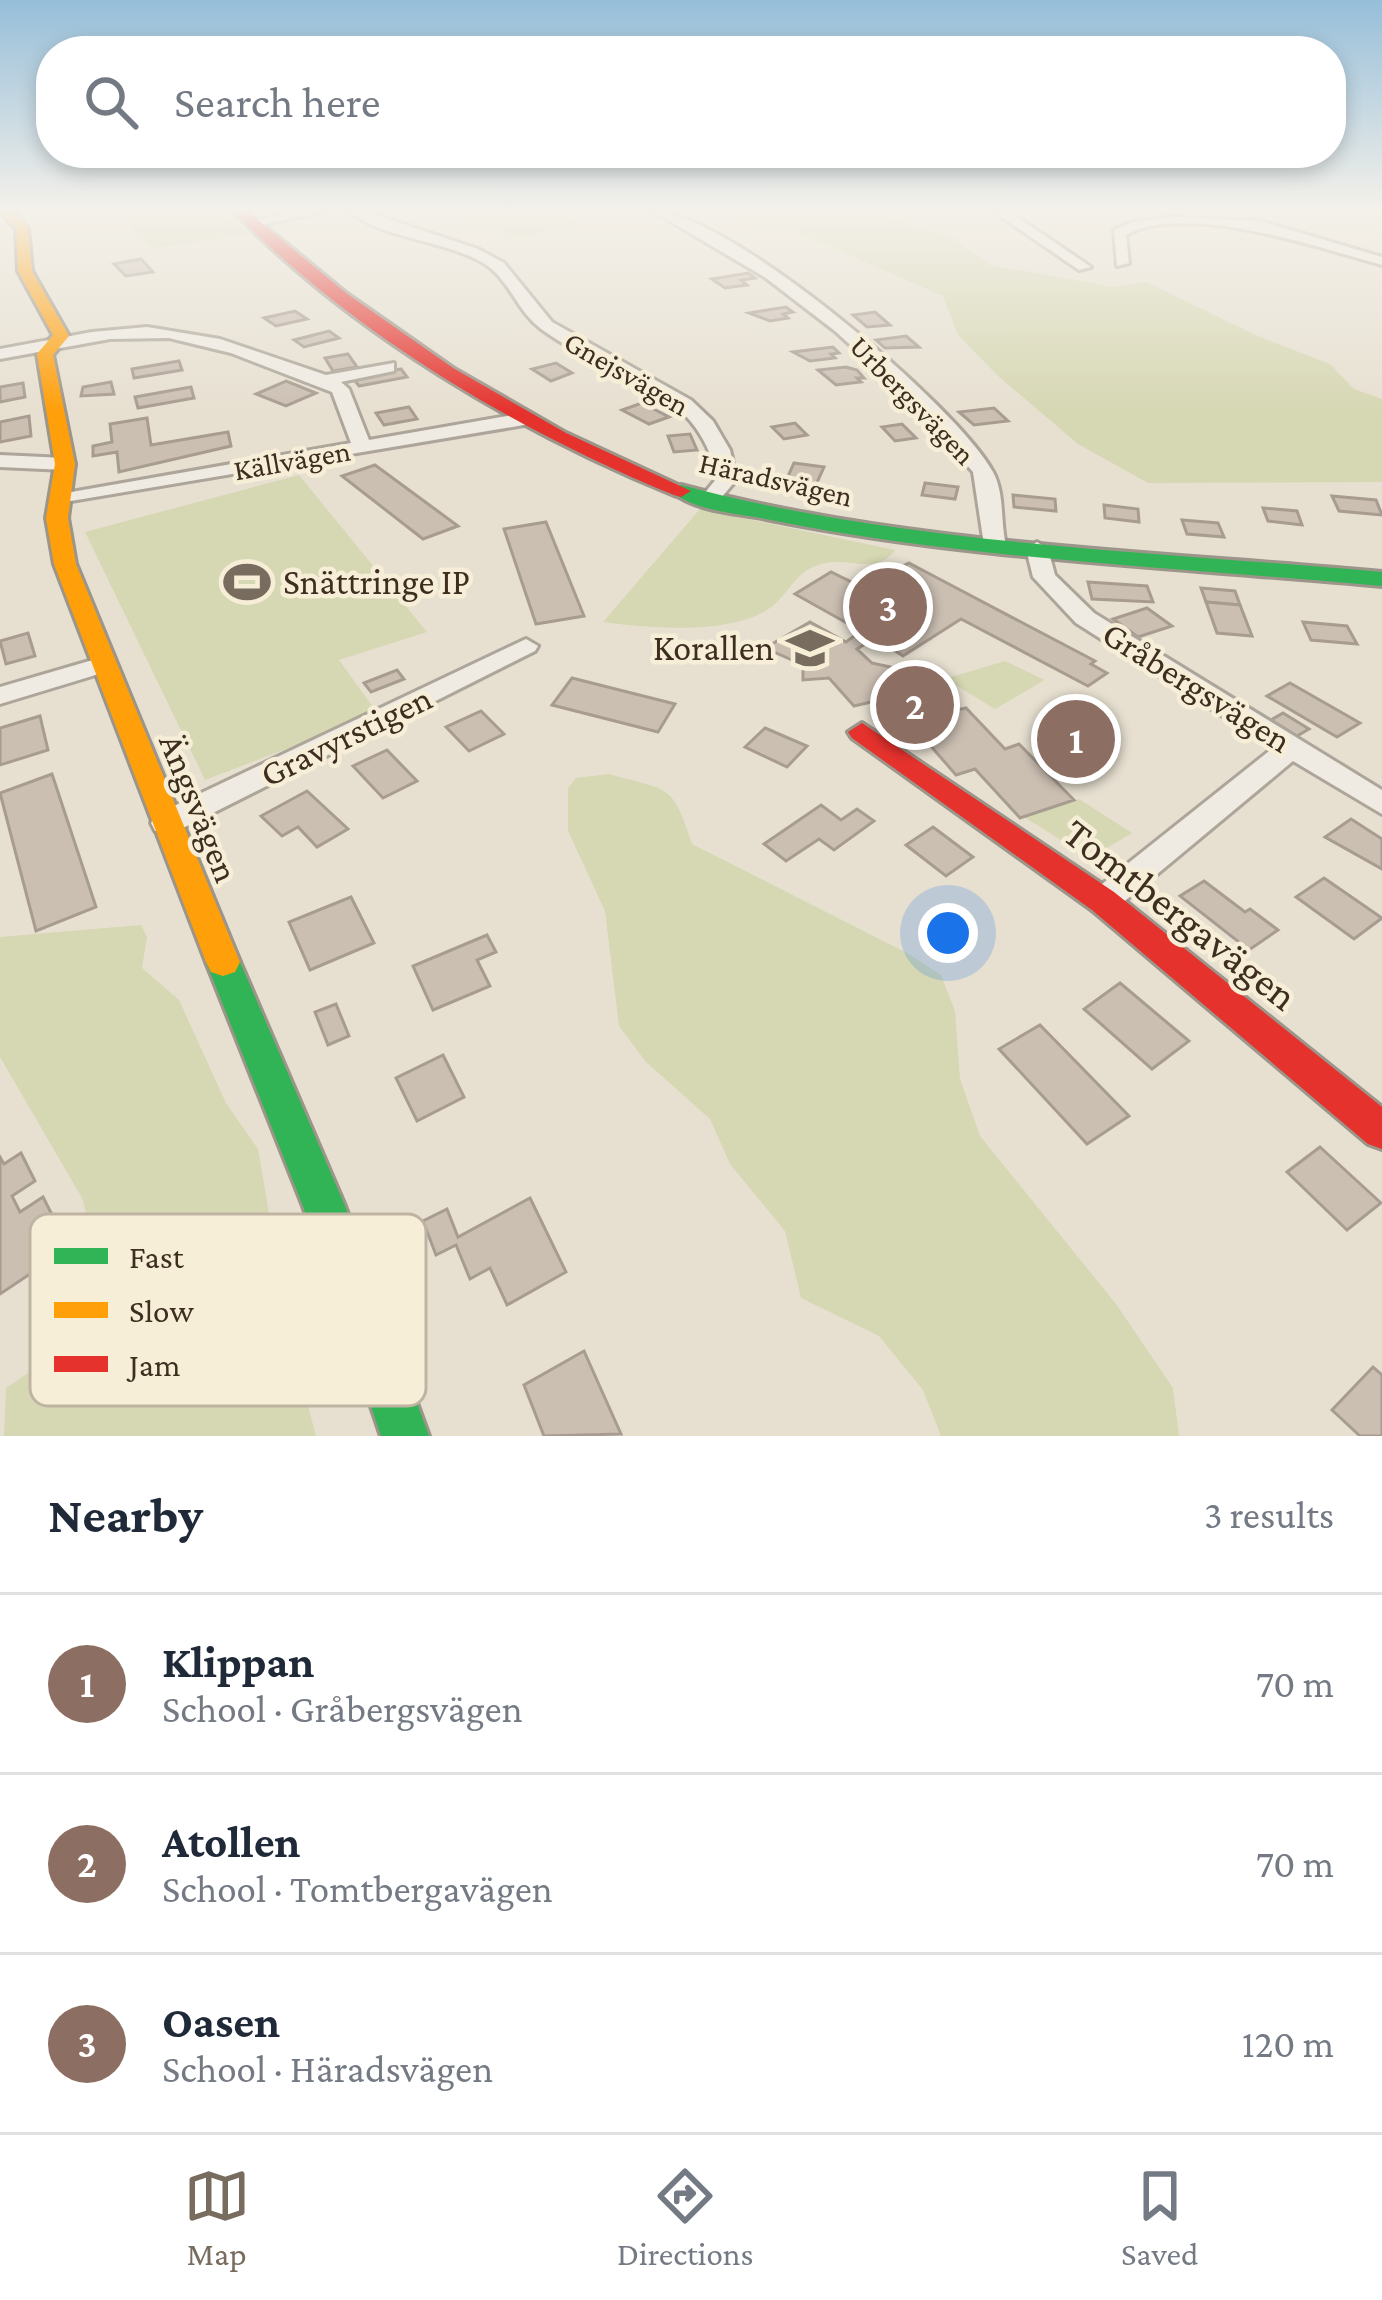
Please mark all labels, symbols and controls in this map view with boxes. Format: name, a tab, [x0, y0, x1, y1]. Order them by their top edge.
search box	[36, 36, 1346, 168]
icon: search	[78, 69, 144, 135]
text: Search here	[174, 77, 381, 127]
street label: Gnejsvägen	[558, 324, 695, 423]
street label: Urbergsvägen	[843, 329, 982, 472]
street label: Källvägen	[231, 434, 353, 487]
street label: Häradsvägen	[696, 445, 856, 514]
sports icon: Snättringe IP	[222, 557, 272, 607]
place label: Snättringe IP	[283, 562, 470, 602]
pin: 3	[849, 562, 927, 652]
street label: Gråbergsvägen	[1095, 613, 1299, 761]
school or university icon: Korallen	[785, 623, 835, 673]
place label: Korallen	[653, 628, 774, 668]
pin: 2	[876, 660, 954, 750]
street label: Gravyrstigen	[254, 677, 438, 795]
pin: 1	[1037, 694, 1115, 784]
street label: Ängsvägen	[151, 728, 247, 888]
street label: Tomtbergavägen	[1055, 808, 1307, 1020]
your location	[918, 903, 978, 963]
legend	[30, 1214, 426, 1406]
text: Fast	[129, 1238, 185, 1275]
text: Slow	[129, 1292, 194, 1329]
text: Jam	[126, 1346, 181, 1383]
text: Nearby	[48, 1486, 203, 1543]
text: 3 results	[1204, 1493, 1334, 1536]
text: Klippan	[162, 1637, 314, 1687]
text: 1	[80, 1662, 94, 1705]
text: 70 m	[1256, 1662, 1334, 1705]
text: School · Gråbergsvägen	[162, 1687, 523, 1730]
text: Atollen	[162, 1817, 300, 1867]
text: 2	[77, 1842, 97, 1885]
text: 70 m	[1256, 1842, 1334, 1885]
text: School · Tomtbergavägen	[162, 1867, 553, 1910]
text: Oasen	[162, 1997, 280, 2047]
text: 3	[77, 2022, 97, 2065]
text: 120 m	[1242, 2022, 1334, 2065]
text: School · Häradsvägen	[162, 2047, 493, 2090]
tab: Map	[184, 2163, 250, 2272]
tab: Directions	[617, 2163, 754, 2272]
tab: Saved	[1121, 2163, 1198, 2272]

